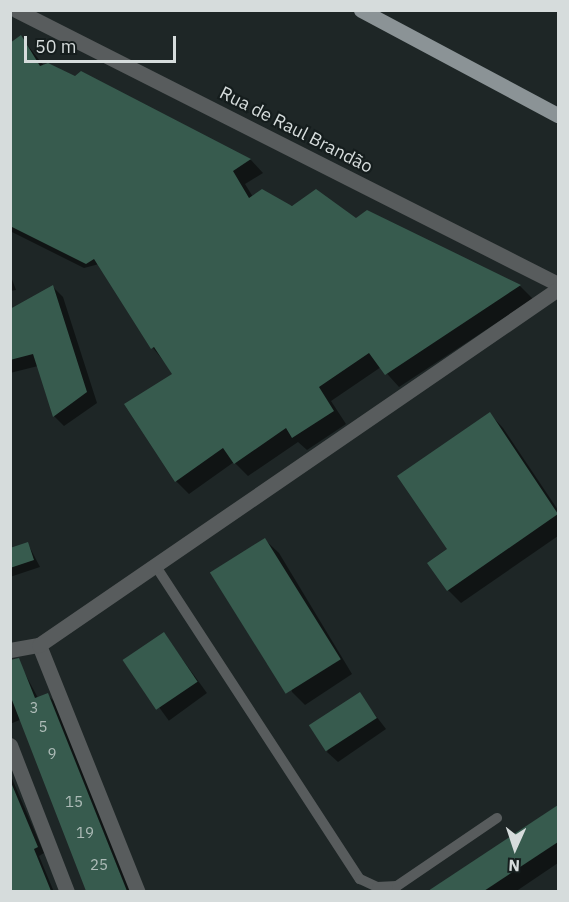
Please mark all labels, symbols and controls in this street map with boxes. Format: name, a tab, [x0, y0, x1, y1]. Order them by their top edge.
scale bar	[27, 24, 178, 62]
text: 50 m	[35, 35, 77, 58]
street label: Rua de Raul Brandão	[216, 82, 376, 178]
house number: 3	[30, 699, 38, 717]
house number: 5	[39, 718, 47, 736]
house number: 9	[48, 745, 56, 763]
house number: 15	[65, 793, 83, 811]
north arrow	[485, 818, 545, 878]
house number: 19	[76, 824, 94, 842]
house number: 25	[90, 856, 108, 874]
text: N	[508, 856, 520, 876]

